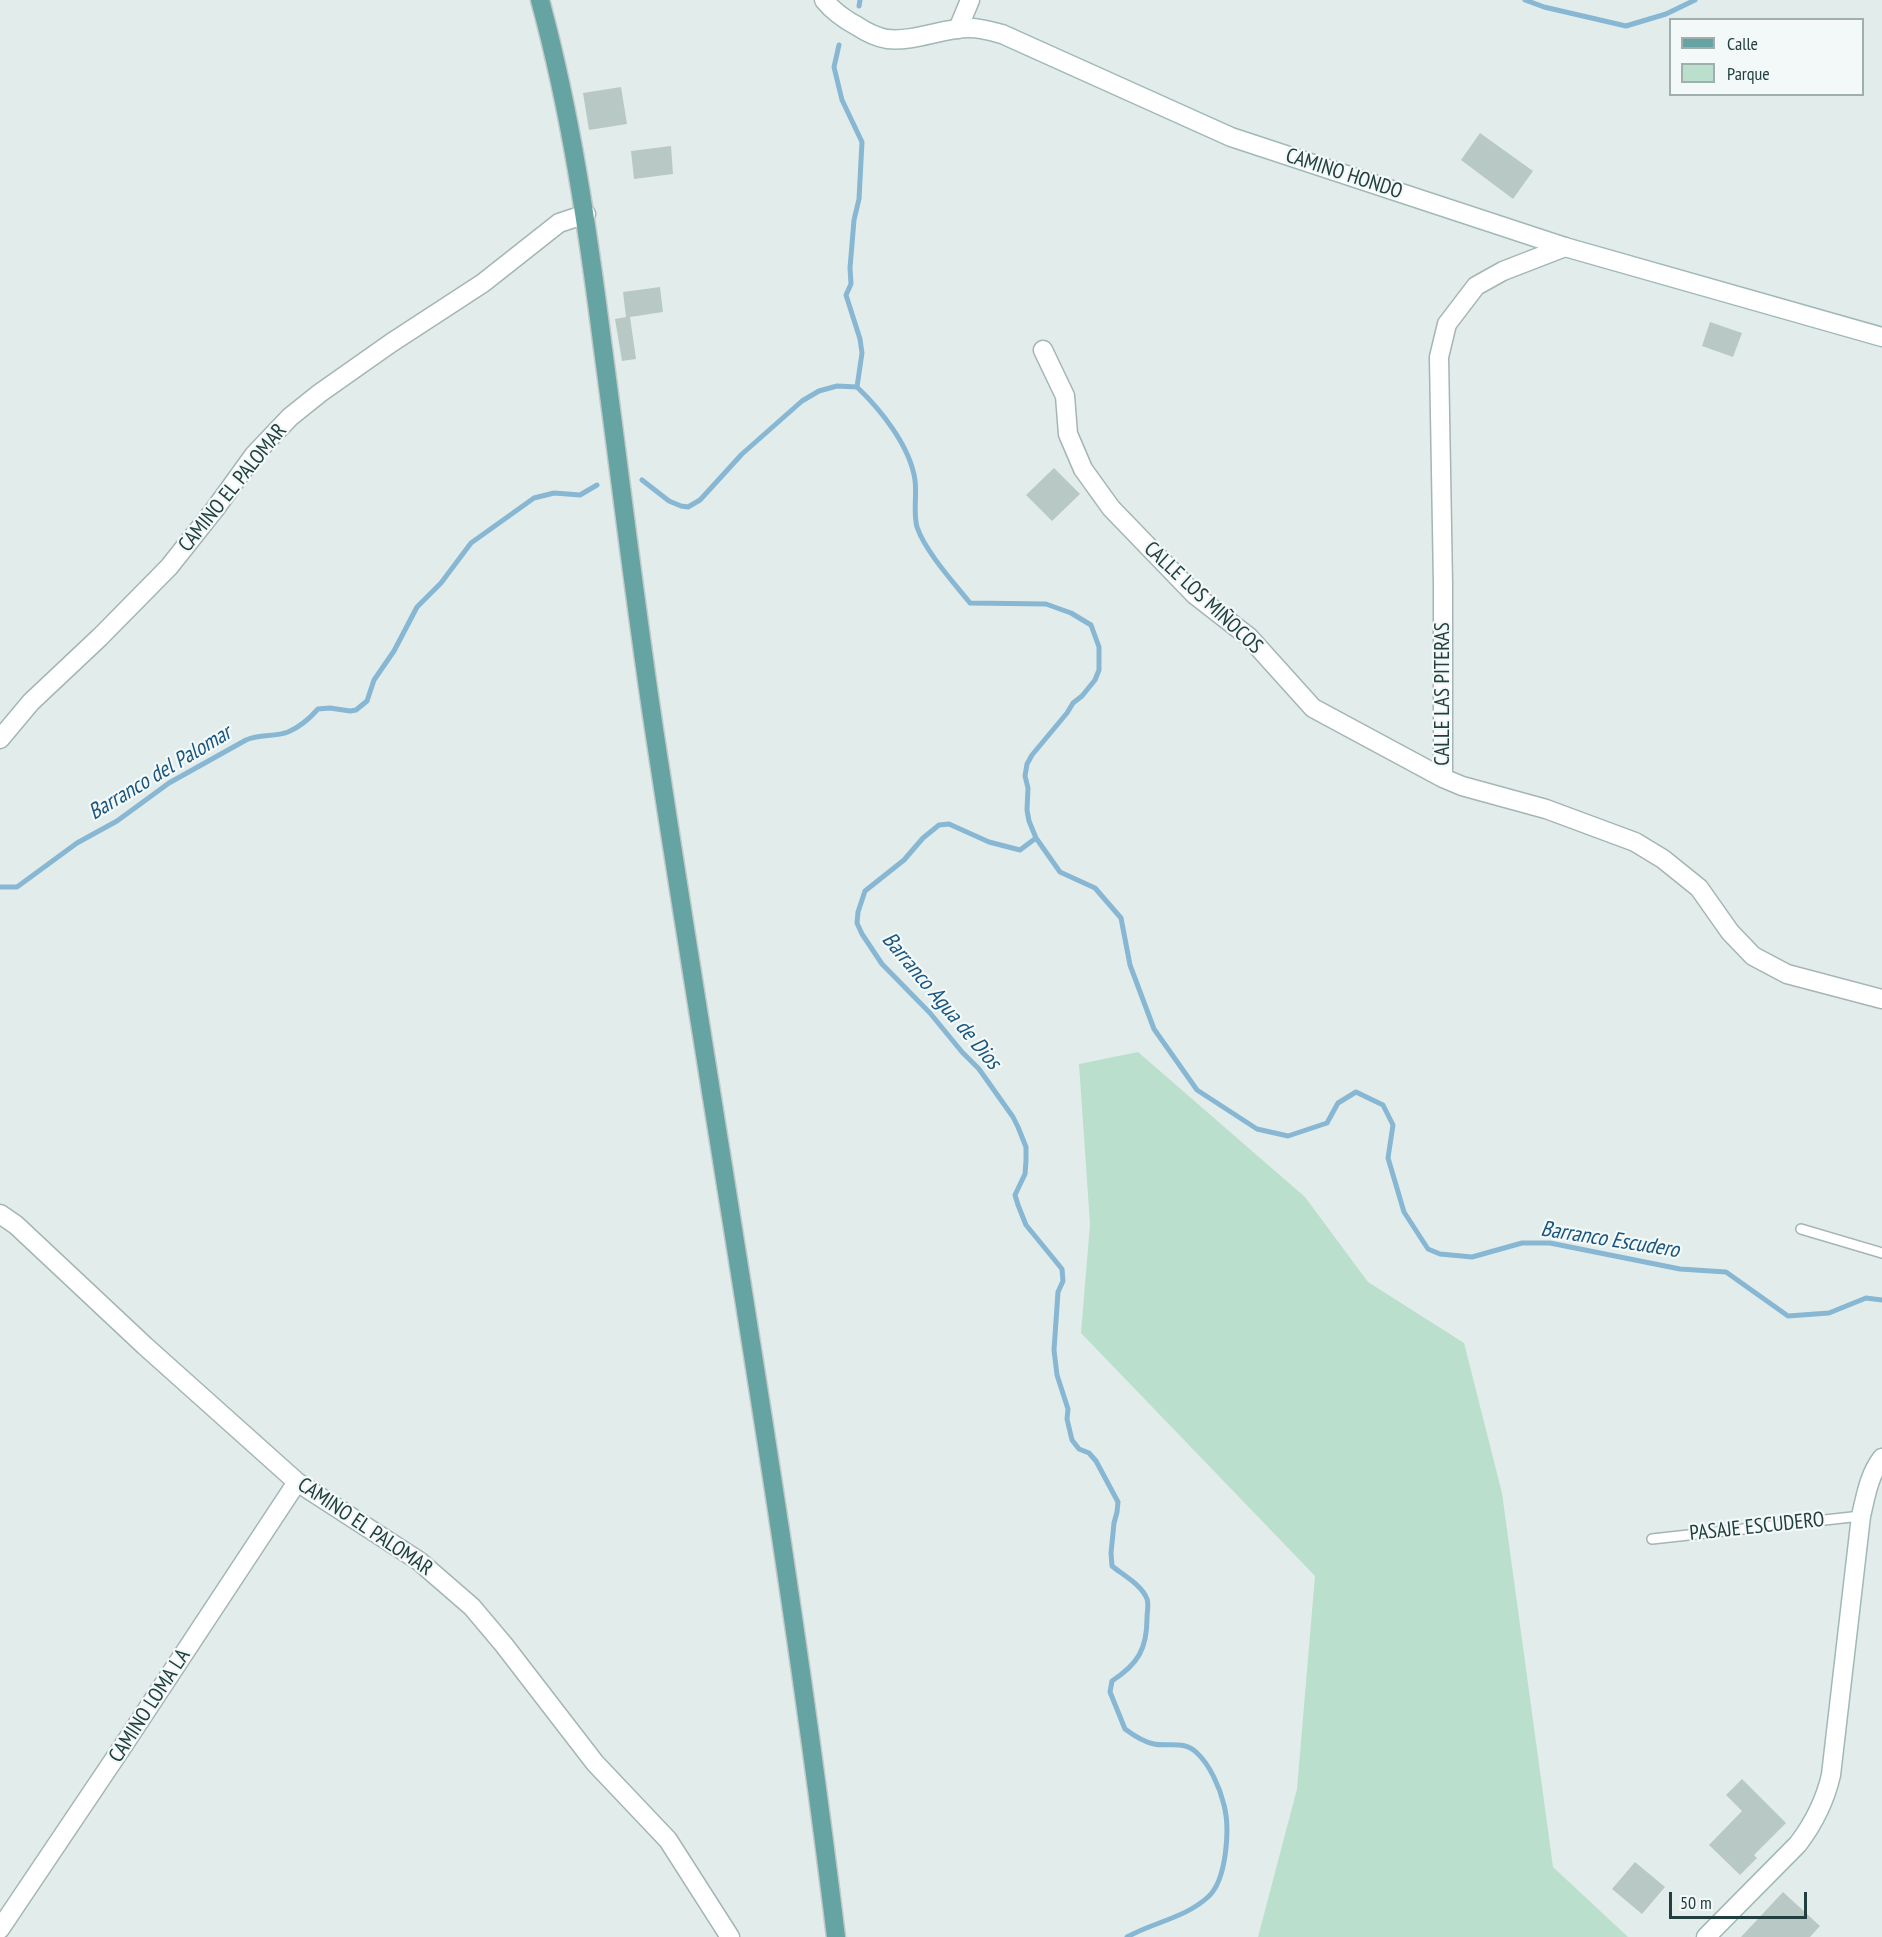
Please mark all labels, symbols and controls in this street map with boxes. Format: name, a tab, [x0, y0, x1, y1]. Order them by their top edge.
legend	[1669, 18, 1864, 96]
text: Calle	[1727, 32, 1758, 55]
text: Parque	[1727, 62, 1770, 85]
street label: CAMINO HONDO	[1282, 143, 1406, 205]
street label: CAMINO EL PALOMAR	[174, 419, 292, 557]
street label: CALLE LOS MIÑOCOS	[1138, 537, 1268, 659]
street label: CALLE LAS PITERAS	[1430, 622, 1456, 766]
water label: Barranco del Palomar	[84, 720, 236, 826]
water label: Barranco Agua de Dios	[876, 927, 1006, 1075]
water label: Barranco Escudero	[1539, 1216, 1681, 1264]
street label: CAMINO EL PALOMAR	[293, 1473, 437, 1581]
street label: PASAJE ESCUDERO	[1688, 1507, 1826, 1547]
street label: CAMINO LOMA LA	[104, 1645, 196, 1767]
scale bar	[1672, 1880, 1810, 1918]
text: 50 m	[1680, 1891, 1712, 1914]

